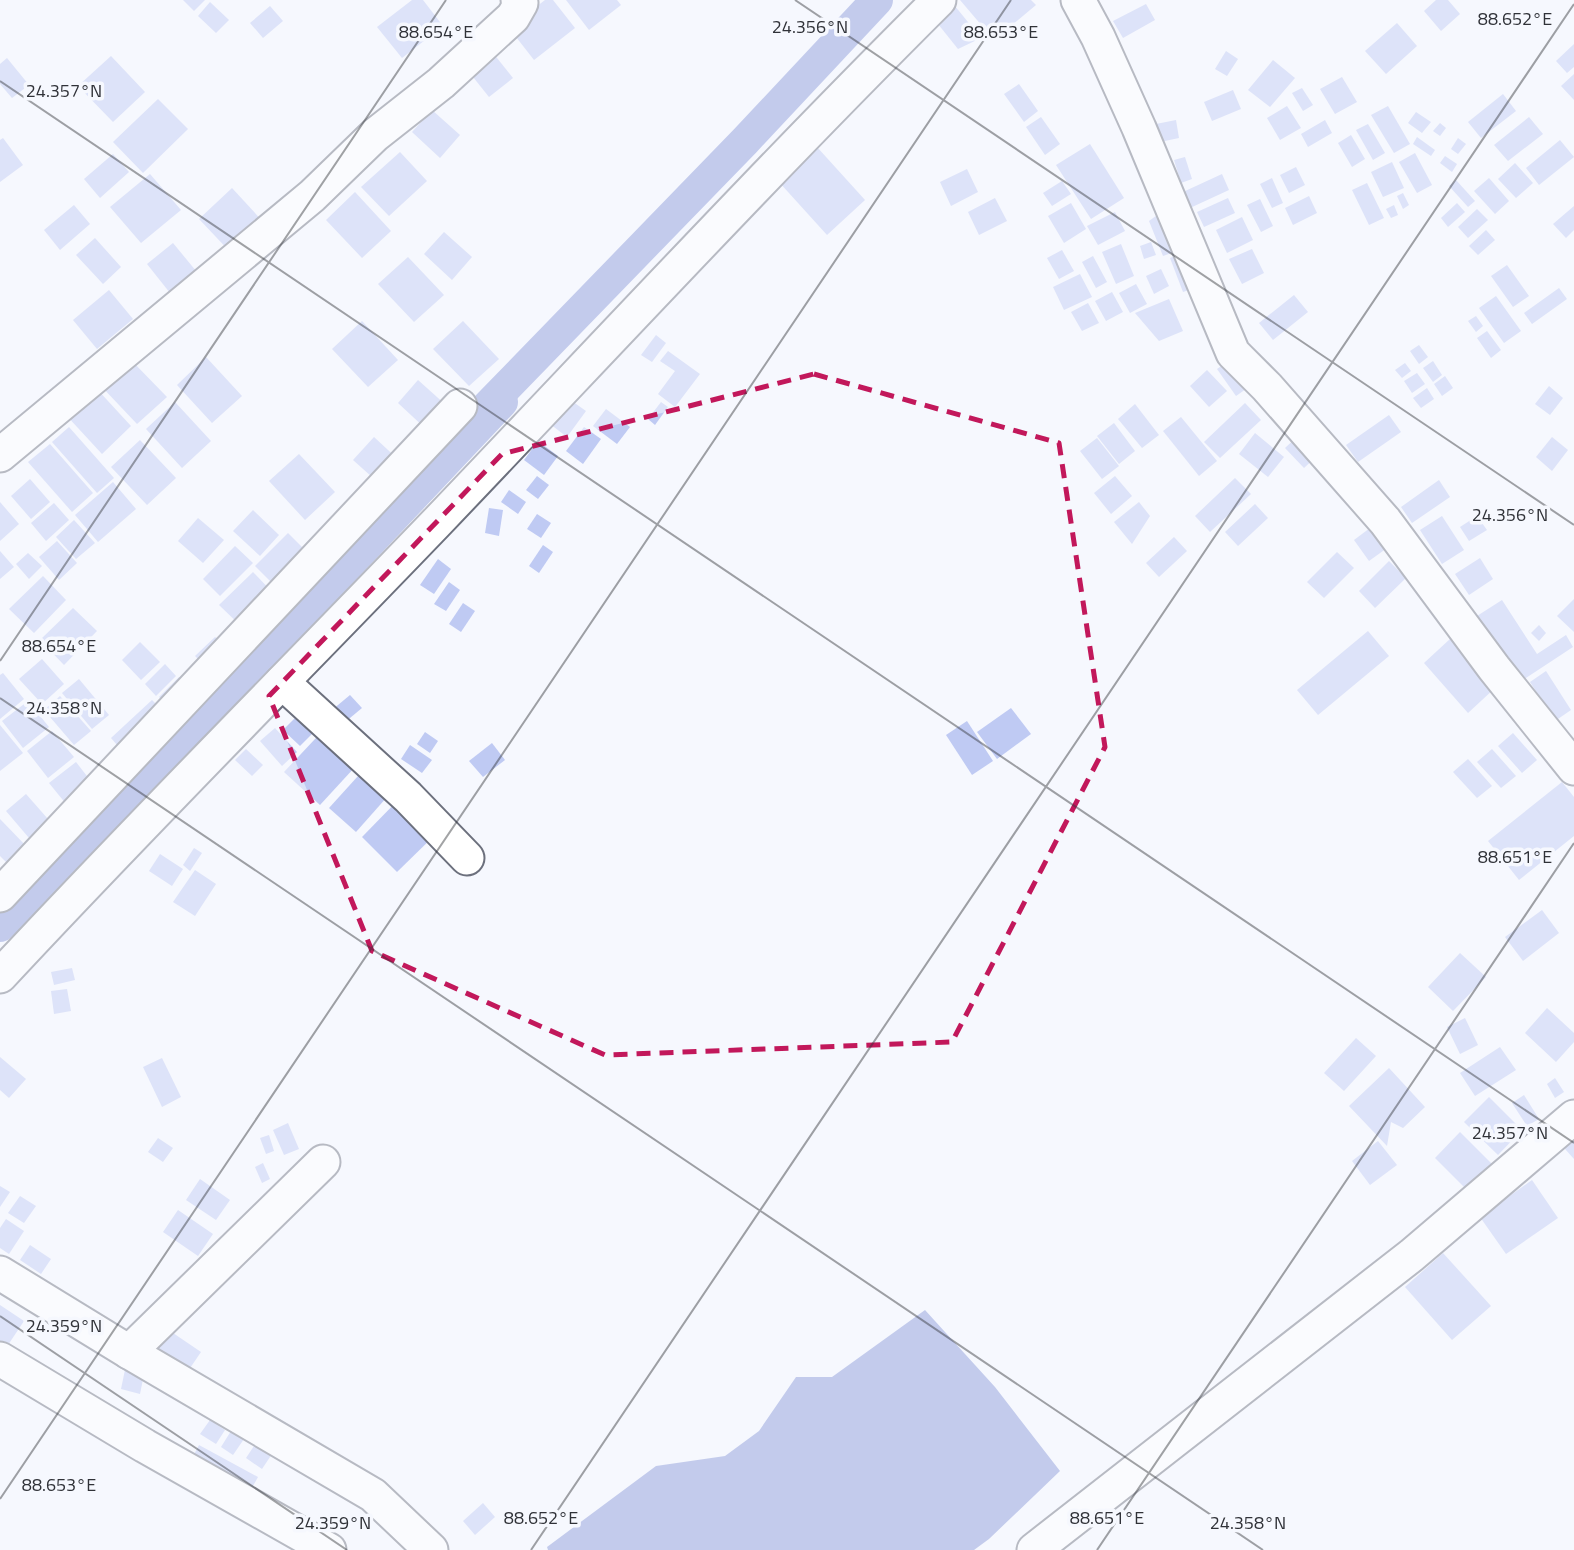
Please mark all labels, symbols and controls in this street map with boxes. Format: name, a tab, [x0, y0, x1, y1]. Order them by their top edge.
text: 88.652°E	[1478, 5, 1552, 32]
text: 24.356°N	[772, 13, 848, 40]
text: 88.654°E	[399, 18, 473, 45]
text: 88.653°E	[964, 18, 1038, 45]
text: 24.357°N	[26, 77, 102, 104]
text: 24.356°N	[1472, 501, 1548, 528]
text: 88.654°E	[22, 632, 96, 659]
text: 24.358°N	[26, 694, 102, 721]
text: 88.651°E	[1478, 843, 1552, 870]
text: 24.357°N	[1472, 1119, 1548, 1146]
text: 24.359°N	[26, 1312, 102, 1339]
text: 88.653°E	[22, 1471, 96, 1498]
text: 88.652°E	[504, 1504, 578, 1531]
text: 88.651°E	[1070, 1504, 1144, 1531]
text: 24.359°N	[295, 1509, 371, 1536]
text: 24.358°N	[1210, 1509, 1286, 1536]

